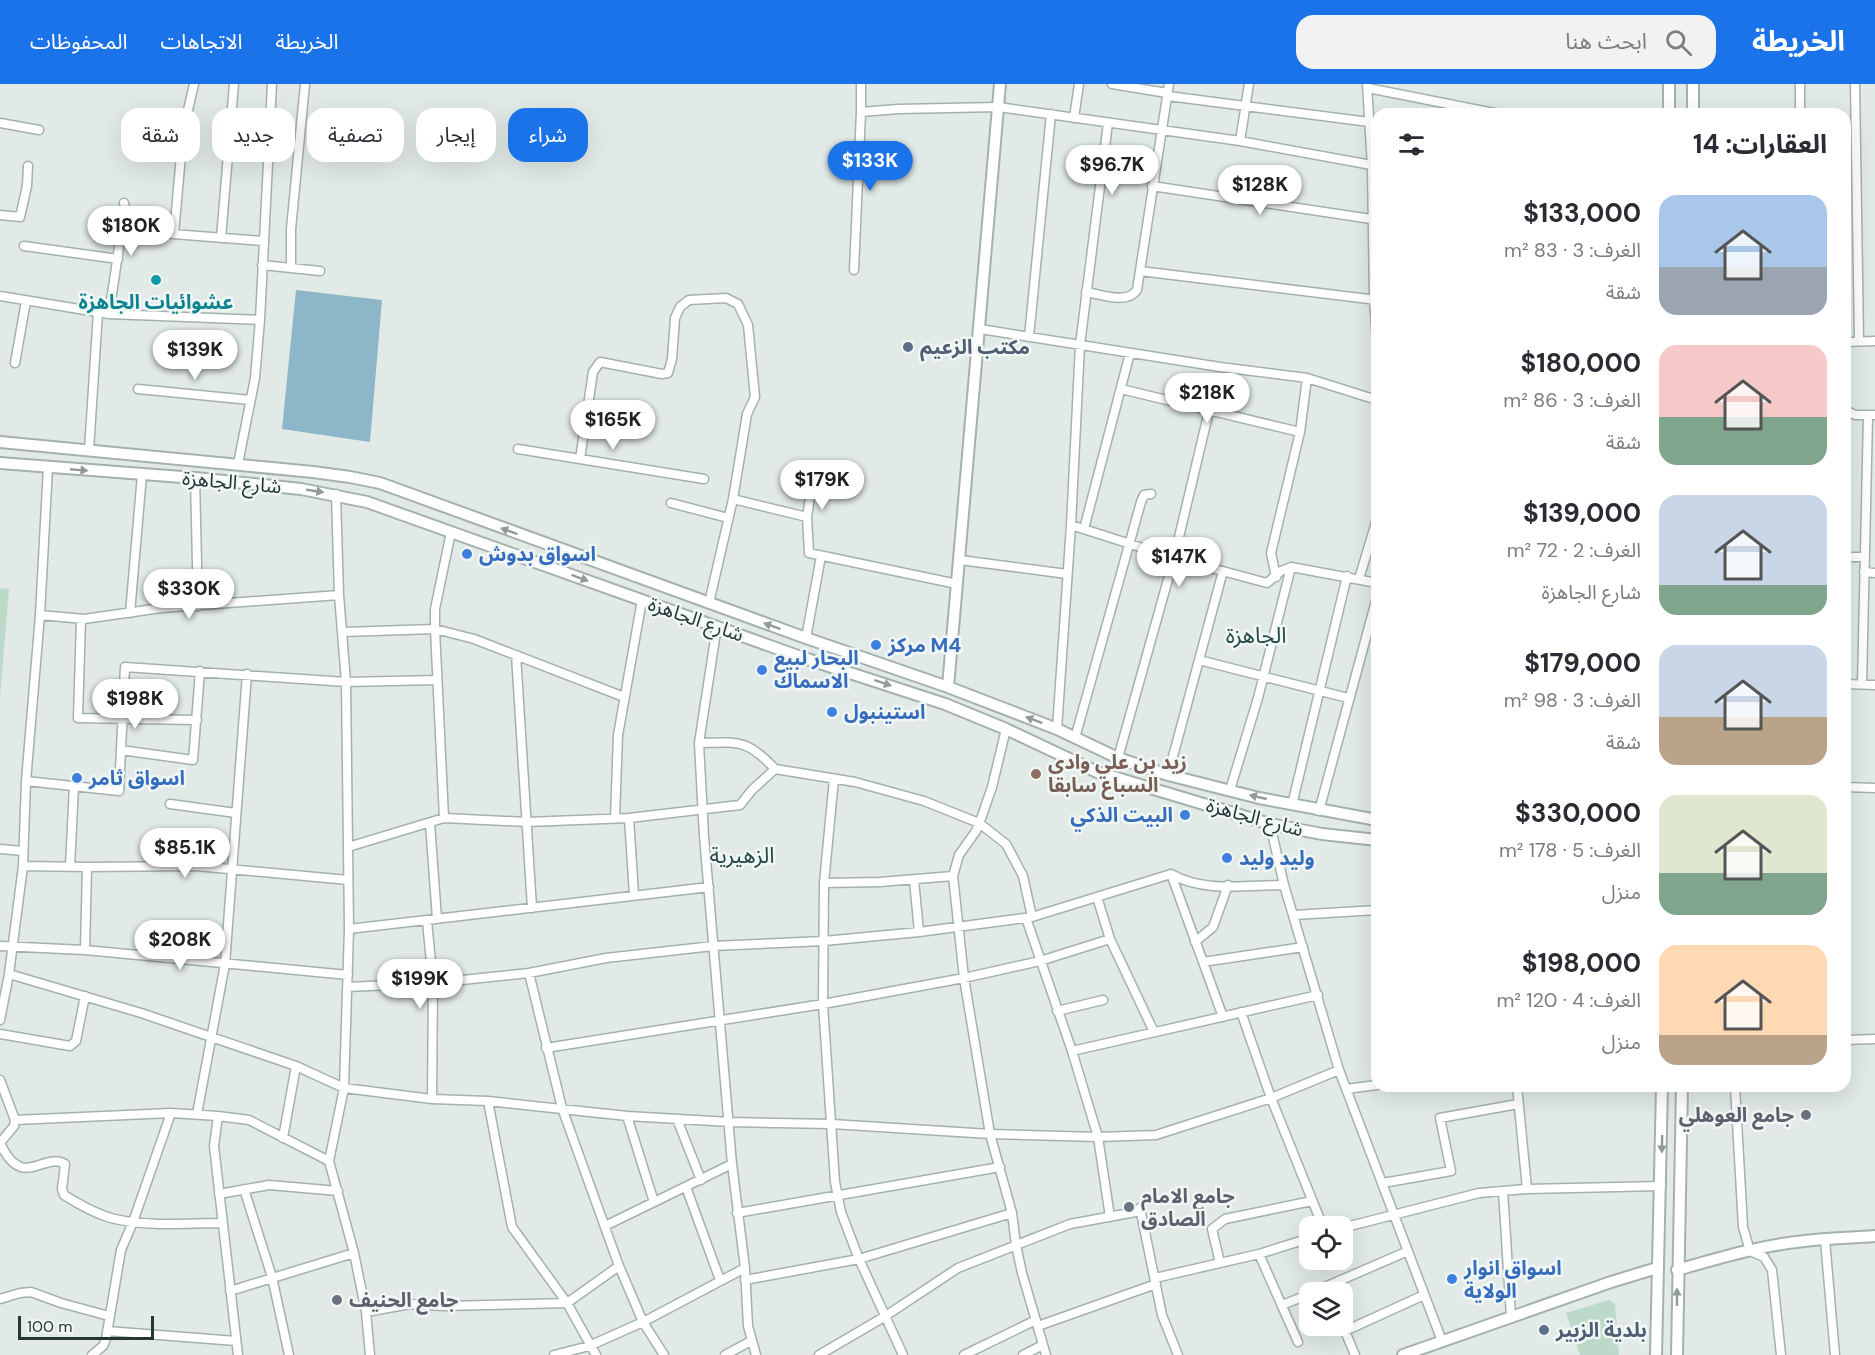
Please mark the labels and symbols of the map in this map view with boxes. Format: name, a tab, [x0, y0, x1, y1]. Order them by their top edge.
pin: $133K	[828, 141, 912, 192]
pin: $96.7K	[1063, 145, 1161, 196]
pin: $128K	[1218, 165, 1302, 216]
pin: $180K	[89, 206, 173, 257]
marker: عشوائيات الجاهزة	[149, 273, 163, 287]
place label: عشوائيات الجاهزة	[79, 289, 233, 315]
pin: $139K	[153, 330, 237, 381]
place label: مكتب الزعيم	[920, 334, 1030, 362]
marker: مكتب الزعيم	[901, 340, 915, 354]
pin: $218K	[1165, 373, 1249, 424]
pin: $165K	[571, 400, 655, 451]
pin: $179K	[780, 460, 864, 511]
one-way arrow	[70, 465, 89, 475]
street label: شارع الجاهزة	[181, 465, 283, 501]
one-way arrow	[306, 487, 325, 496]
one-way arrow	[500, 526, 518, 536]
pin: $147K	[1137, 537, 1221, 588]
place label: اسواق بدوش	[479, 541, 596, 567]
marker: اسواق بدوش	[460, 547, 474, 561]
pin: $330K	[147, 569, 231, 620]
one-way arrow	[571, 573, 589, 583]
street label: شارع الجاهزة	[644, 591, 747, 649]
one-way arrow	[763, 620, 781, 630]
district label: الجاهزة	[1226, 621, 1286, 650]
place label: مركز M4	[887, 632, 961, 658]
marker: مركز M4	[869, 638, 883, 652]
place label: البحار لبيع الاسماك	[774, 645, 859, 694]
marker: البحار لبيع الاسماك	[755, 663, 769, 677]
pin: $198K	[93, 679, 177, 730]
one-way arrow	[874, 679, 892, 689]
place label: استينبول	[844, 699, 925, 725]
marker: استينبول	[825, 705, 839, 719]
one-way arrow	[1025, 715, 1043, 725]
place label: زيد بن علي وادي السباع سابقا	[1048, 749, 1187, 800]
place label: اسواق ثامر	[88, 765, 185, 791]
marker: زيد بن علي وادي السباع سابقا	[1029, 767, 1043, 781]
marker: اسواق ثامر	[70, 771, 84, 785]
street label: شارع الجاهزة	[1203, 792, 1306, 844]
one-way arrow	[1248, 792, 1267, 802]
place label: البيت الذكي	[1070, 802, 1173, 832]
marker: البيت الذكي	[1178, 808, 1192, 822]
pin: $85.1K	[136, 828, 234, 879]
district label: الزهيرية	[710, 841, 774, 870]
place label: وليد وليد	[1239, 845, 1315, 871]
marker: وليد وليد	[1220, 851, 1234, 865]
pin: $208K	[138, 920, 222, 971]
pin: $199K	[378, 959, 462, 1010]
place label: جامع العوهلي	[1679, 1102, 1794, 1132]
marker: جامع العوهلي	[1799, 1108, 1813, 1122]
one-way arrow	[1657, 1135, 1666, 1154]
place label: جامع الامام الصادق	[1141, 1183, 1235, 1232]
marker: جامع الامام الصادق	[1122, 1200, 1136, 1214]
place label: اسواق انوار الولاية	[1463, 1255, 1562, 1304]
marker: اسواق انوار الولاية	[1445, 1272, 1459, 1286]
place label: جامع الحنيف	[349, 1287, 459, 1315]
one-way arrow	[1672, 1287, 1682, 1306]
marker: جامع الحنيف	[330, 1293, 344, 1307]
scale bar	[18, 1313, 154, 1340]
place label: بلدية الزبير	[1555, 1317, 1647, 1343]
marker: بلدية الزبير	[1537, 1323, 1551, 1337]

